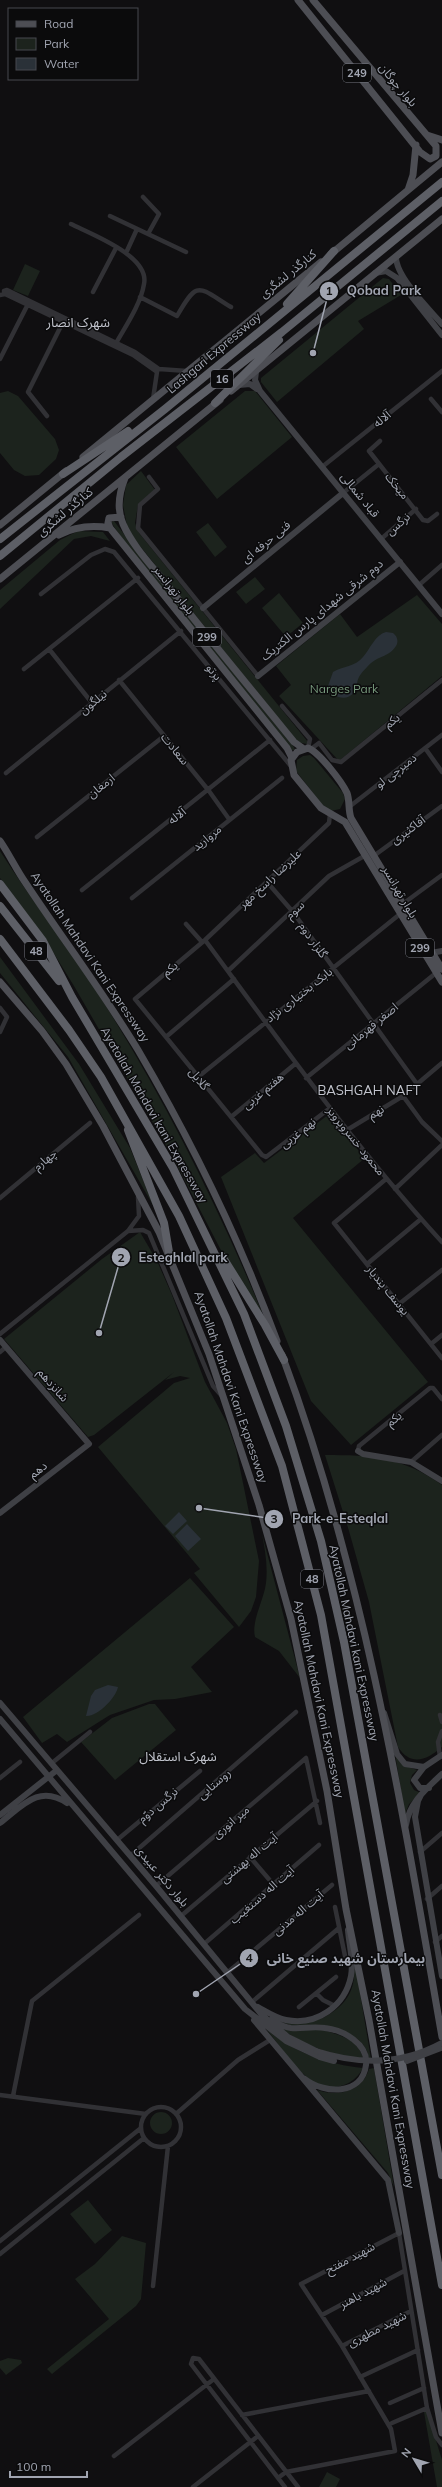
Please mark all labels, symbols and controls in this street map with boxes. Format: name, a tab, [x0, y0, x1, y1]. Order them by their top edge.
legend	[8, 8, 138, 80]
text: Road	[44, 16, 73, 31]
text: Park	[44, 36, 70, 51]
text: Water	[44, 56, 80, 71]
street label: بلوار چوگان	[375, 60, 421, 110]
road number: 249	[343, 64, 371, 82]
street label: کنارگذر لشگری	[256, 246, 320, 301]
callout: Qobad Park	[319, 278, 430, 303]
text: Qobad Park	[347, 282, 422, 298]
text: 1	[325, 283, 333, 298]
street label: Lashgari Expressway	[163, 308, 264, 396]
district label: شهرک انصار	[45, 314, 110, 331]
road number: 16	[211, 370, 233, 388]
street label: آلاله	[370, 407, 394, 430]
street label: قباد شمالی	[338, 469, 383, 520]
street label: میخک	[382, 469, 413, 502]
street label: کنارگذر لشگری	[34, 483, 97, 539]
street label: نرگس	[382, 509, 413, 538]
street label: فنی حرفه ای	[238, 517, 293, 566]
street label: دوم شرقی شهدای پارس الکتریک	[257, 555, 387, 665]
street label: بلوار تهرانسر	[150, 561, 198, 617]
road number: 299	[193, 628, 221, 646]
street label: پرتو	[202, 660, 226, 684]
park label: Narges Park	[310, 681, 379, 696]
street label: نیلگون	[76, 686, 110, 717]
street label: یکم	[381, 710, 404, 733]
street label: سعادت	[158, 730, 193, 768]
street label: دمیرچی لو	[372, 750, 420, 792]
street label: ارمغان	[84, 770, 118, 801]
street label: آلاله	[165, 804, 189, 827]
street label: آقاکثیری	[387, 812, 429, 847]
street label: مروارید	[189, 821, 224, 854]
street label: علیرضا راسخ مهر	[234, 846, 306, 914]
street label: بلوار تهرانسر	[379, 862, 421, 921]
street label: Ayatollah Mahdavi Kani Expressway	[28, 869, 154, 1045]
street label: سوم	[282, 897, 309, 924]
street label: گلزار دوم	[294, 919, 332, 963]
road number: 299	[406, 939, 434, 957]
road number: 48	[25, 942, 47, 960]
street label: یکم	[159, 958, 182, 981]
street label: بابک بختیاری نژاد	[262, 964, 335, 1026]
street label: اصغر قهرمانی	[341, 999, 401, 1052]
street label: Ayatollah Mahdavi kani Expressway	[98, 1024, 211, 1206]
street label: گلایل	[186, 1064, 214, 1094]
street label: هفتم غربی	[239, 1069, 288, 1114]
district label: BASHGAH NAFT	[317, 1082, 421, 1098]
street label: نهم	[365, 1101, 388, 1124]
street label: محمود خسروپرویز	[322, 1102, 389, 1179]
street label: نهم غربی	[277, 1114, 320, 1153]
street label: چهارم	[30, 1145, 61, 1175]
callout: Esteghlal park	[111, 1245, 236, 1270]
text: Esteghlal park	[139, 1249, 228, 1265]
text: 2	[117, 1250, 125, 1265]
street label: یوسف پندیار	[362, 1261, 413, 1319]
street label: Ayatollah Mahdavi Kani Expressway	[191, 1289, 272, 1485]
street label: شانزدهم	[33, 1365, 72, 1406]
street label: یکم	[383, 1408, 406, 1431]
street label: دهم	[25, 1458, 51, 1483]
callout: Park-e-Esteqlal	[264, 1506, 396, 1531]
text: Park-e-Esteqlal	[292, 1510, 388, 1526]
text: 3	[270, 1511, 278, 1526]
street label: Ayatollah Mahdavi kani Expressway	[326, 1543, 383, 1743]
road number: 48	[301, 1570, 323, 1588]
street label: Ayatollah Mahdavi Kani Expressway	[291, 1598, 348, 1800]
district label: شهرک استقلال	[139, 1748, 217, 1765]
street label: روستایی	[194, 1765, 234, 1802]
street label: نرگس دوّم	[135, 1784, 182, 1827]
street label: میر انوری	[209, 1802, 252, 1842]
street label: آیت اله بهشتی	[217, 1829, 281, 1886]
street label: بلوار دکتر عبیدی	[132, 1842, 193, 1910]
street label: آیت اله دستغیب	[226, 1862, 298, 1927]
street label: آیت اله مدنی	[269, 1887, 327, 1938]
callout: بیمارستان شهید صنیع خانی	[239, 1946, 433, 1971]
text: 4	[245, 1950, 253, 1965]
text: بیمارستان شهید صنیع خانی	[267, 1950, 425, 1968]
street label: Ayatollah Mahdavi Kani Expressway	[369, 1988, 419, 2190]
street label: شهید مفتح	[322, 2238, 378, 2279]
street label: شهید باهنر	[335, 2274, 389, 2312]
street label: شهید مطهری	[345, 2307, 409, 2350]
north arrow	[394, 2439, 434, 2479]
text: N	[398, 2445, 414, 2460]
scale bar	[10, 2453, 87, 2479]
text: 100 m	[16, 2459, 51, 2474]

